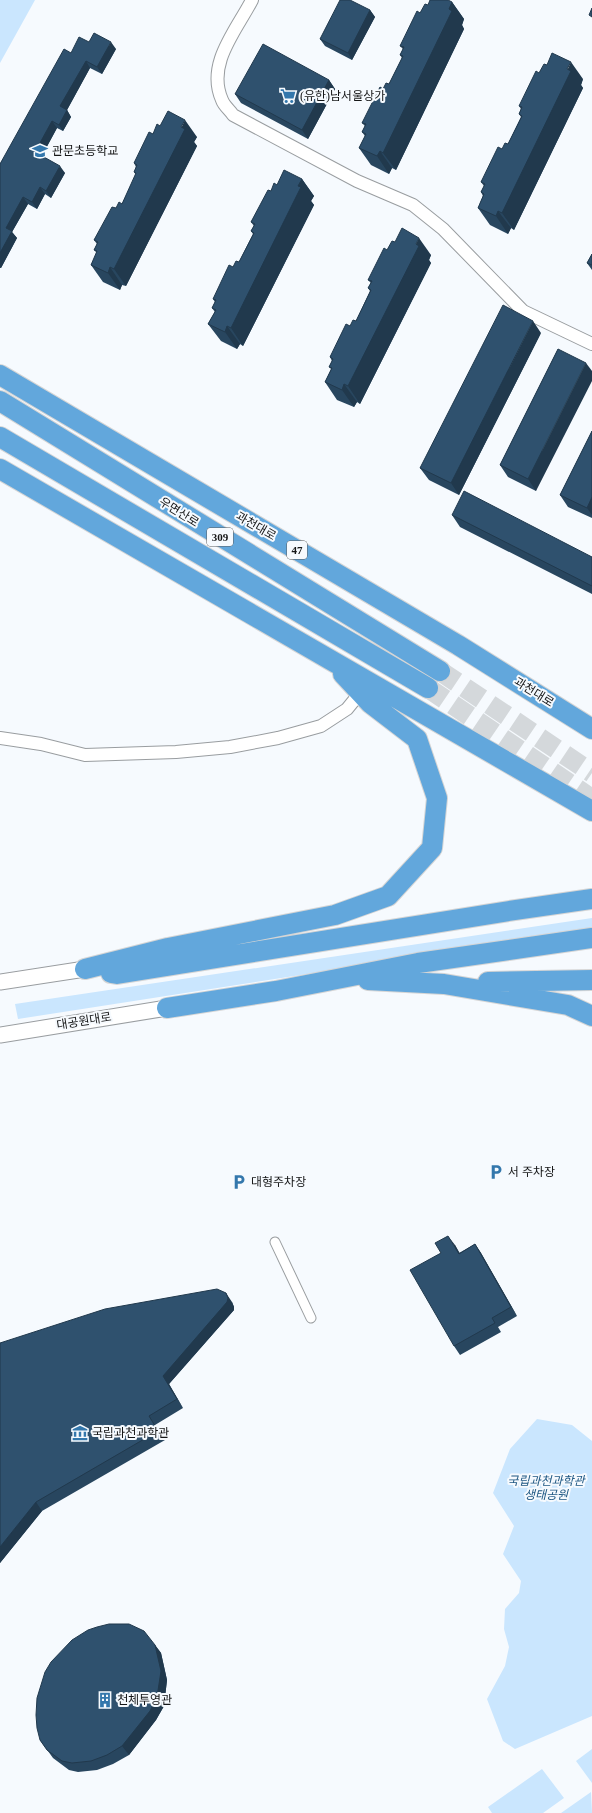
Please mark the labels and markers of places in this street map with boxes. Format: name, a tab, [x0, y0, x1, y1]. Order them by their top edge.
supermarket icon: (유한)남서울상가	[279, 87, 297, 105]
place label: (유한)남서울상가	[300, 89, 385, 103]
school or university icon: 관문초등학교	[31, 142, 49, 160]
place label: 관문초등학교	[52, 144, 118, 158]
parking icon: 서 주차장	[487, 1163, 505, 1181]
place label: 서 주차장	[508, 1165, 555, 1179]
parking icon: 대형주차장	[230, 1173, 248, 1191]
place label: 대형주차장	[251, 1175, 306, 1189]
museum icon: 국립과천과학관	[71, 1424, 89, 1442]
place label: 국립과천과학관	[92, 1426, 169, 1440]
building icon: 천체투영관	[96, 1691, 114, 1709]
place label: 천체투영관	[117, 1693, 172, 1707]

